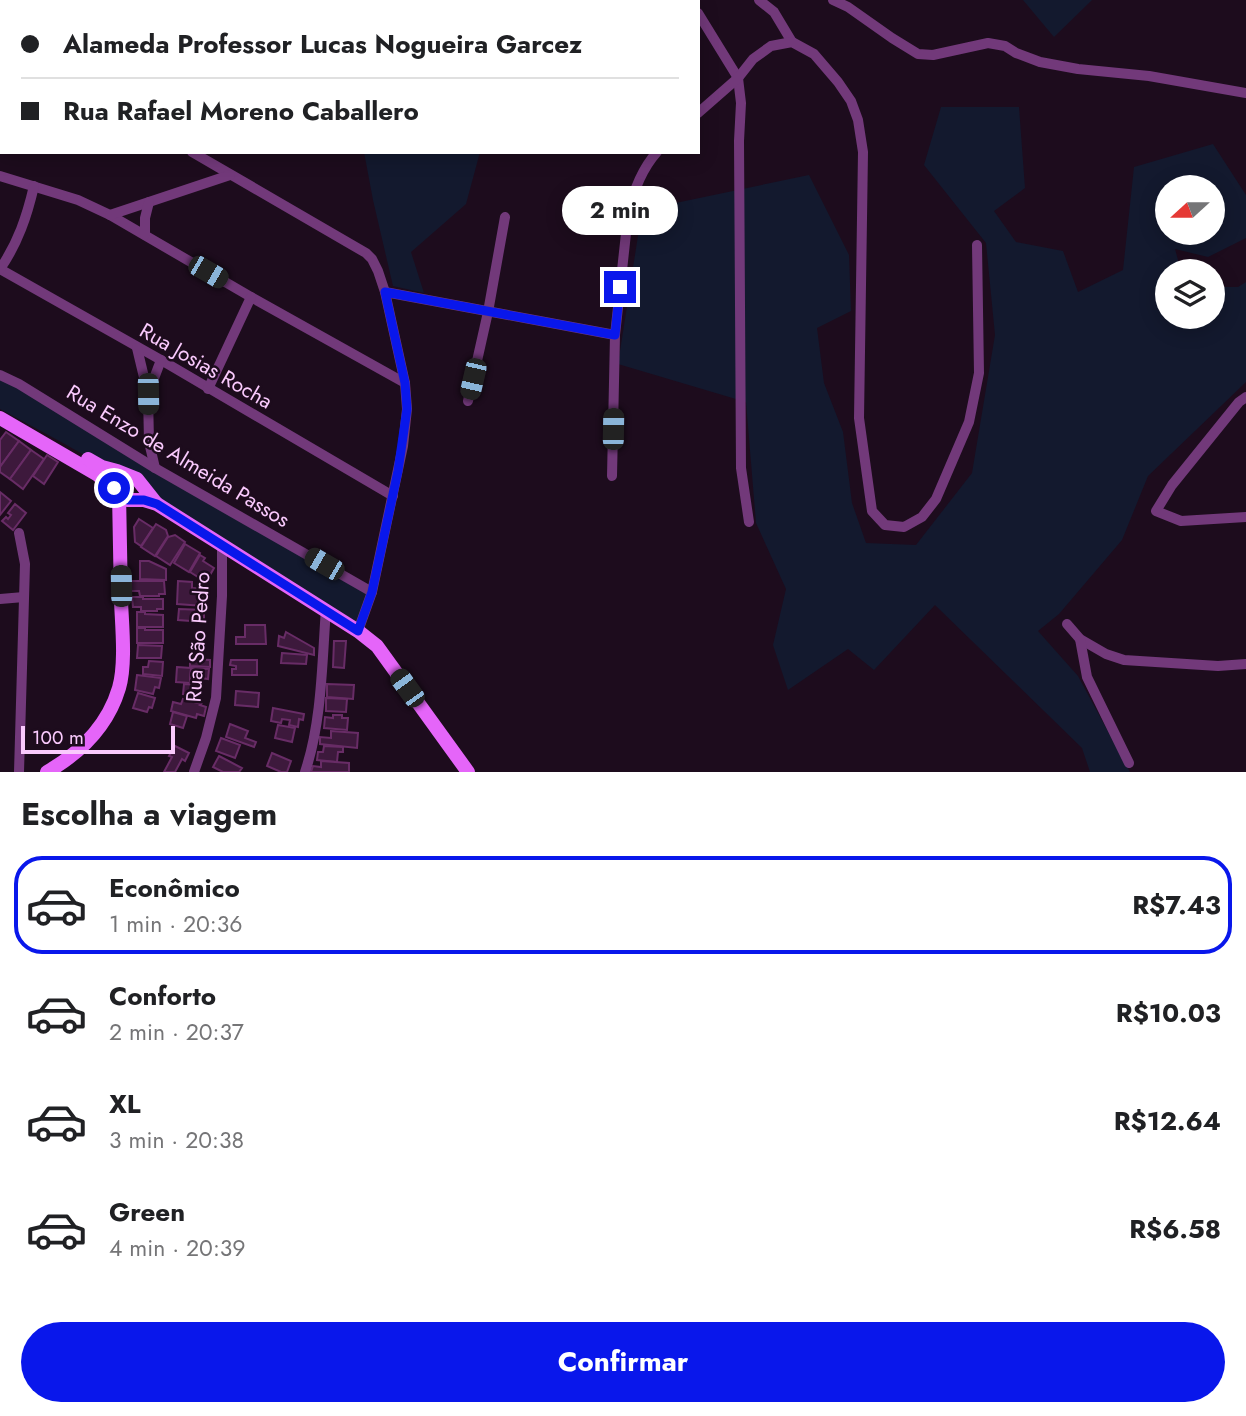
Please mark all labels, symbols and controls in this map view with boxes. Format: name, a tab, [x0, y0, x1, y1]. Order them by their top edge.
text: Alameda Professor Lucas Nogueira Garcez	[63, 25, 582, 63]
text: Rua Rafael Moreno Caballero	[63, 92, 419, 130]
north arrow	[1155, 175, 1225, 245]
map controls	[1155, 175, 1225, 329]
callout: 2 min	[562, 186, 678, 234]
text: 2 min	[590, 193, 650, 227]
car	[185, 252, 232, 292]
button: layers	[1155, 259, 1225, 329]
route end	[604, 271, 636, 303]
street label: Rua Josias Rocha	[134, 316, 278, 416]
car	[459, 356, 488, 402]
car	[138, 373, 159, 415]
street label: Rua Enzo de Almeida Passos	[61, 377, 295, 535]
car	[603, 408, 624, 450]
route start	[98, 472, 130, 504]
car	[301, 544, 348, 584]
car	[111, 565, 132, 607]
street label: Rua São Pedro	[178, 571, 218, 703]
car	[387, 665, 428, 711]
scale bar	[21, 723, 175, 755]
text: 100 m	[32, 724, 84, 751]
text: Escolha a viagem	[21, 791, 277, 837]
text: Econômico	[109, 869, 240, 907]
icon: car	[25, 874, 88, 937]
text: R$7.43	[1132, 886, 1221, 924]
text: 1 min · 20:36	[109, 907, 243, 941]
text: Conforto	[109, 977, 216, 1015]
icon: car	[25, 982, 88, 1045]
text: R$10.03	[1116, 994, 1221, 1032]
text: 2 min · 20:37	[109, 1015, 244, 1049]
text: XL	[109, 1085, 141, 1123]
icon: car	[25, 1090, 88, 1153]
text: R$12.64	[1114, 1102, 1221, 1140]
text: 3 min · 20:38	[109, 1123, 244, 1157]
text: Green	[109, 1193, 185, 1231]
icon: car	[25, 1198, 88, 1261]
text: R$6.58	[1129, 1210, 1221, 1248]
text: 4 min · 20:39	[109, 1231, 246, 1265]
button: Confirmar	[21, 1322, 1225, 1402]

